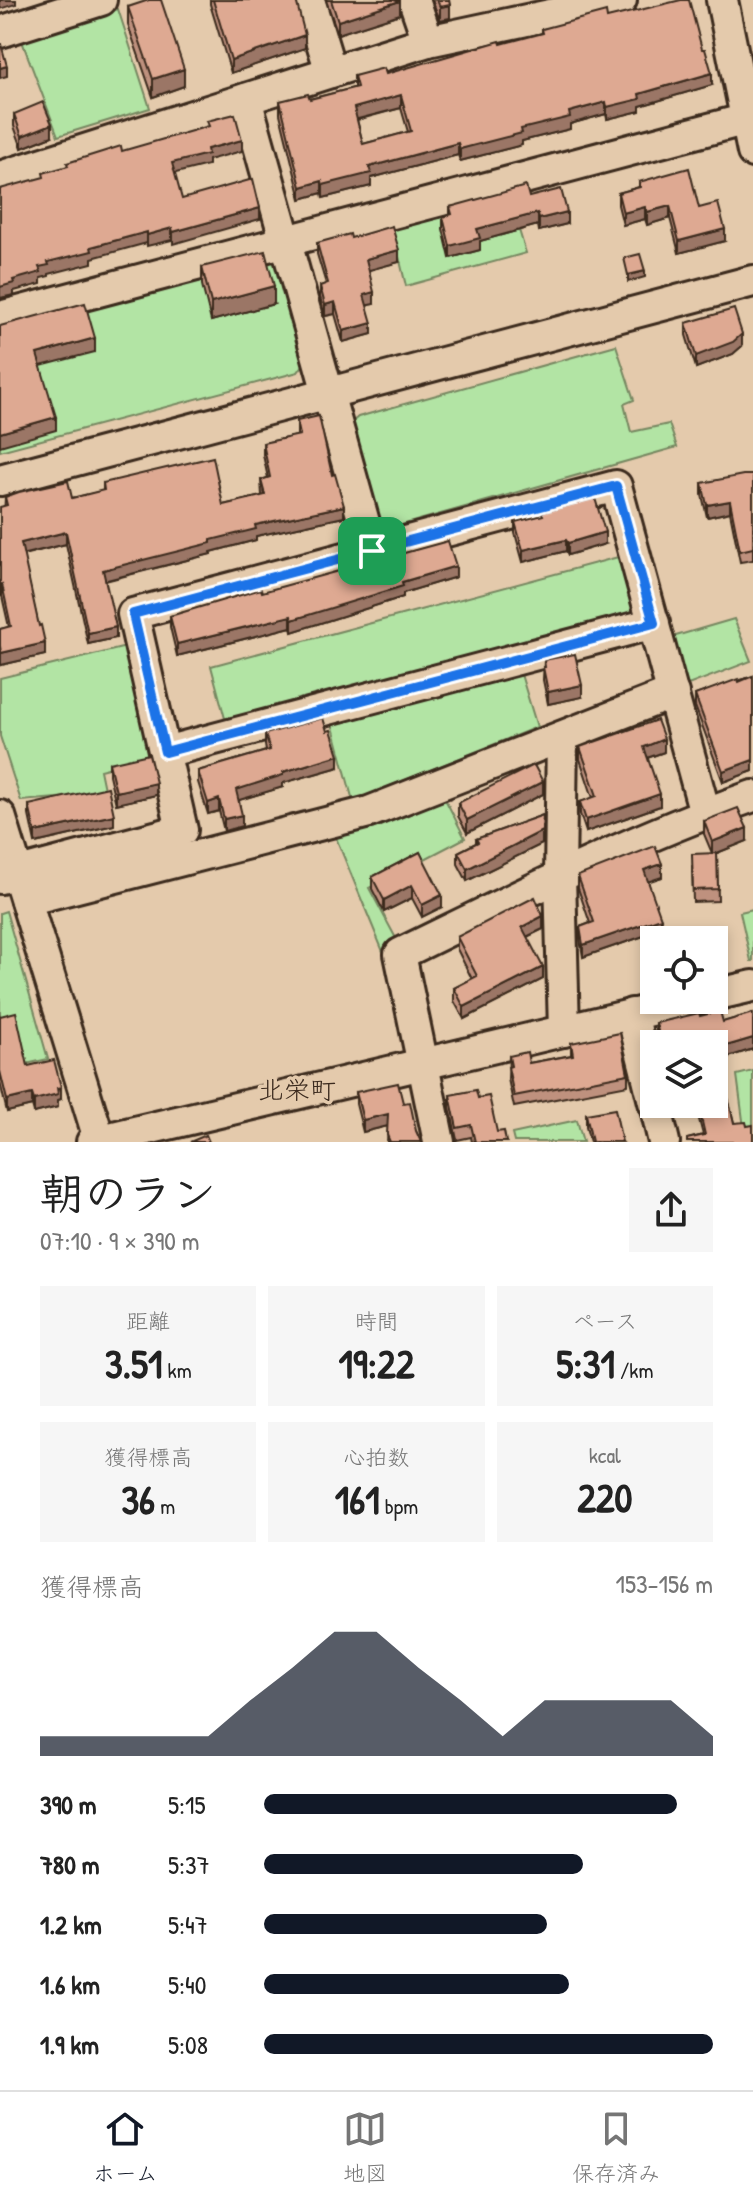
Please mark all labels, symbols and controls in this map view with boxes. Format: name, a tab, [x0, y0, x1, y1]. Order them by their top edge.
pin	[338, 517, 406, 585]
icon: arrive	[350, 529, 394, 573]
map controls	[640, 926, 728, 1118]
button: locate	[640, 926, 728, 1014]
button: layers	[640, 1030, 728, 1118]
district label: 北栄町	[258, 1072, 336, 1107]
text: 朝のラン	[40, 1163, 216, 1223]
button: share	[629, 1168, 713, 1252]
text: 07:10 · 9 × 390 m	[40, 1223, 200, 1258]
text: 距離	[126, 1306, 170, 1336]
text: 時間	[354, 1306, 399, 1336]
text: ペース	[572, 1306, 637, 1336]
text: 3.51	[105, 1336, 163, 1390]
text: 19:22	[339, 1336, 414, 1390]
text: 5:31	[556, 1336, 615, 1390]
text: km	[163, 1355, 192, 1385]
text: /km	[615, 1355, 653, 1385]
text: kcal	[589, 1440, 621, 1470]
text: 獲得標高	[104, 1442, 192, 1472]
text: 心拍数	[343, 1442, 410, 1472]
text: 220	[577, 1470, 633, 1524]
text: 36	[121, 1472, 155, 1526]
text: 161	[335, 1472, 380, 1526]
text: m	[155, 1491, 175, 1521]
text: bpm	[380, 1491, 418, 1521]
text: 153–156 m	[616, 1566, 713, 1601]
text: 獲得標高	[40, 1569, 144, 1604]
text: 390 m	[40, 1787, 97, 1822]
text: 5:15	[168, 1787, 205, 1822]
text: 780 m	[40, 1847, 99, 1882]
text: 5:37	[168, 1847, 210, 1882]
text: 1.2 km	[40, 1907, 102, 1942]
text: 5:47	[168, 1907, 208, 1942]
text: 1.6 km	[40, 1967, 100, 2002]
text: 5:40	[168, 1967, 206, 2002]
text: 1.9 km	[40, 2027, 99, 2062]
text: 5:08	[168, 2027, 208, 2062]
tab: ホーム	[93, 2107, 158, 2188]
tab: 地図	[343, 2107, 387, 2188]
tab: 保存済み	[572, 2107, 660, 2188]

